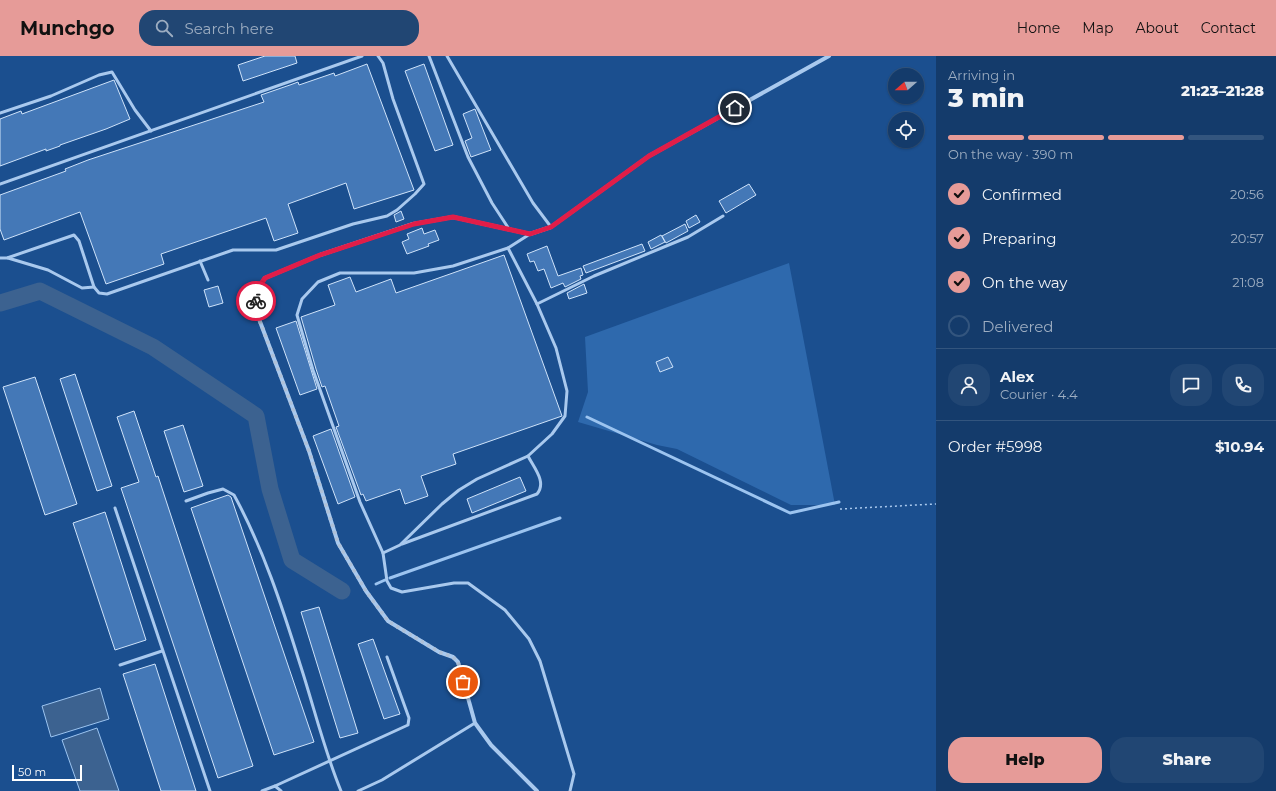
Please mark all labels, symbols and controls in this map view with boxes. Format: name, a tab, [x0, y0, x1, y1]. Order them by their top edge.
search box	[139, 10, 419, 46]
text: Munchgo	[20, 17, 115, 40]
icon: search	[153, 17, 175, 39]
text: Search here	[185, 19, 274, 38]
text: Home	[1017, 19, 1060, 37]
text: Map	[1082, 19, 1113, 37]
text: About	[1135, 19, 1179, 37]
text: Contact	[1201, 19, 1256, 37]
text: Arriving in	[948, 67, 1015, 83]
north arrow	[888, 68, 924, 104]
map controls	[888, 68, 924, 148]
text: 21:23–21:28	[1181, 81, 1264, 100]
text: 3 min	[948, 82, 1025, 114]
pin	[718, 91, 752, 125]
icon: home	[724, 97, 746, 119]
button: locate	[888, 112, 924, 148]
text: On the way · 390 m	[948, 146, 1073, 162]
icon: check	[948, 183, 970, 205]
text: Confirmed	[982, 185, 1062, 204]
text: 20:56	[1230, 186, 1264, 202]
icon: check	[948, 227, 970, 249]
text: Preparing	[982, 229, 1057, 248]
text: 20:57	[1230, 230, 1264, 246]
icon: check	[948, 271, 970, 293]
text: On the way	[982, 273, 1067, 292]
text: 21:08	[1232, 274, 1264, 290]
courier	[236, 281, 276, 321]
icon: bike	[245, 290, 267, 312]
text: Delivered	[982, 317, 1054, 336]
button: person	[948, 364, 990, 406]
button: chat	[1170, 364, 1212, 406]
button: phone	[1222, 364, 1264, 406]
text: Alex	[1000, 367, 1034, 386]
text: Courier · 4.4	[1000, 386, 1078, 402]
text: Order #5998	[948, 437, 1042, 456]
text: $10.94	[1215, 437, 1264, 456]
pin	[446, 665, 480, 699]
icon: bag	[452, 671, 474, 693]
button: Help	[948, 737, 1102, 783]
button: Share	[1110, 737, 1264, 783]
scale bar	[12, 763, 82, 782]
text: 50 m	[18, 765, 46, 779]

